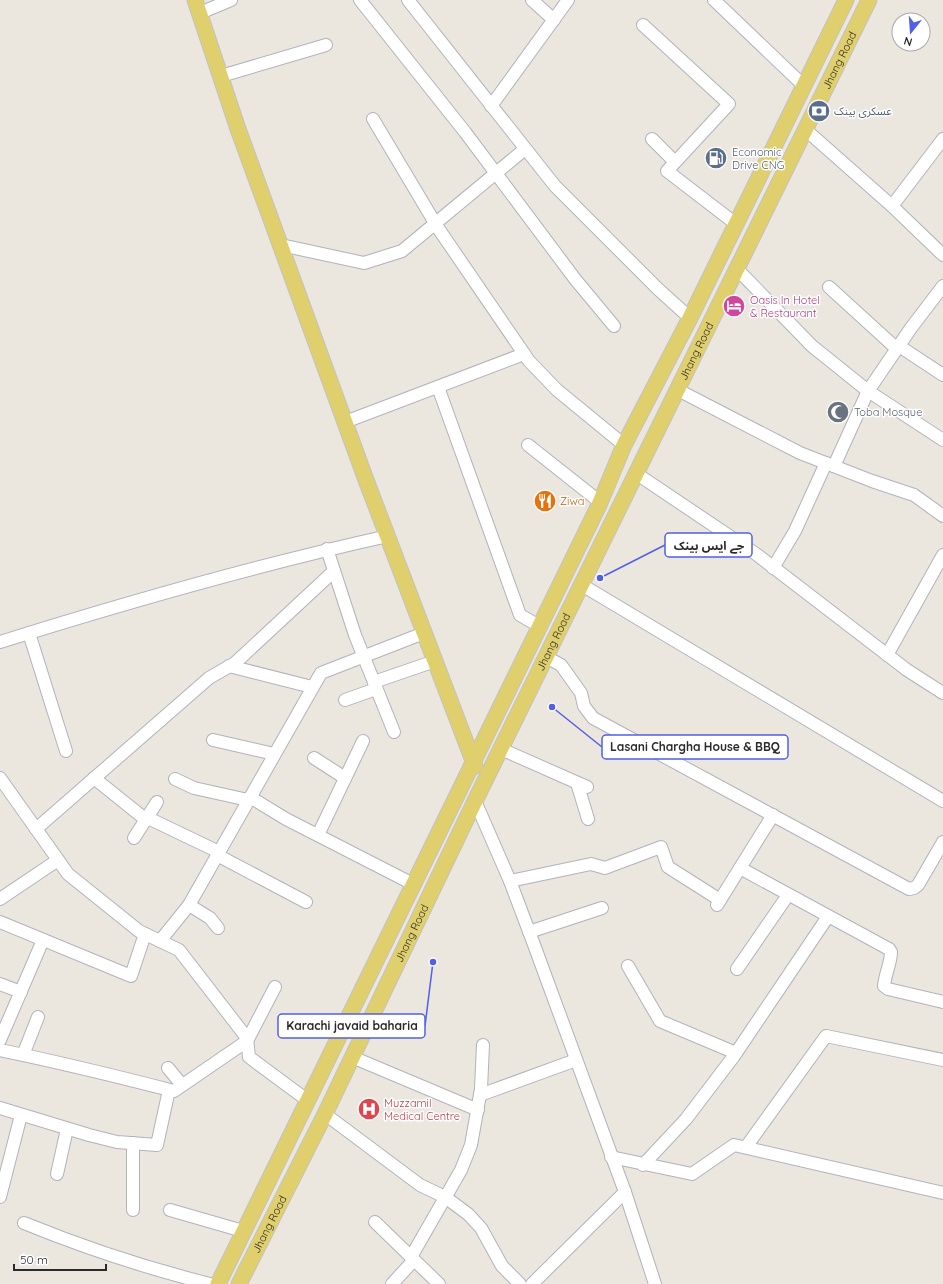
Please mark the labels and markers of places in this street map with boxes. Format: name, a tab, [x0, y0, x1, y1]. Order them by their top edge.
bank icon: عسکری بینک	[806, 98, 832, 124]
place label: عسکری بینک	[834, 104, 892, 118]
fuel station icon: Economic Drive CNG	[703, 145, 729, 171]
place label: Economic Drive CNG	[732, 145, 784, 172]
hotel icon: Oasis In Hotel & Restaurant	[721, 293, 747, 319]
place label: Oasis In Hotel & Restaurant	[750, 293, 820, 320]
mosque icon: Toba Mosque	[825, 399, 851, 425]
place label: Toba Mosque	[854, 405, 922, 419]
restaurant icon: Ziwa	[532, 488, 558, 514]
place label: Ziwa	[560, 494, 584, 508]
callout: جے ایس بینک	[665, 533, 752, 557]
callout: Lasani Chargha House & BBQ	[602, 735, 788, 759]
callout: Karachi javaid baharia	[278, 1014, 425, 1038]
hospital icon: Muzzamil Medical Centre	[356, 1096, 382, 1122]
place label: Muzzamil Medical Centre	[384, 1096, 460, 1123]

